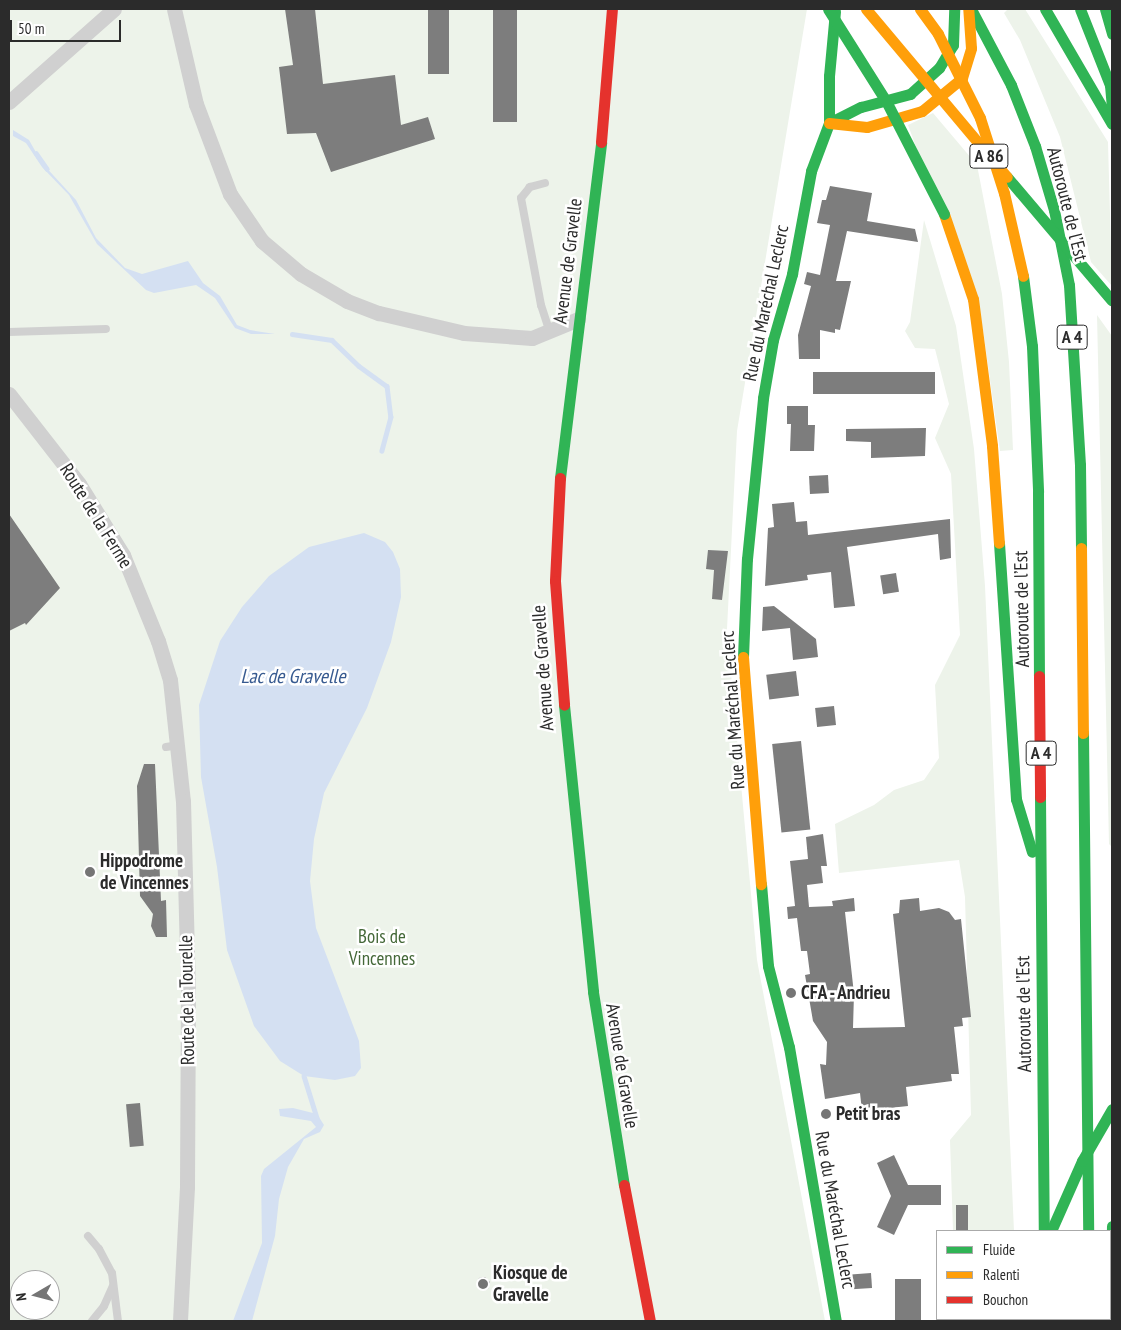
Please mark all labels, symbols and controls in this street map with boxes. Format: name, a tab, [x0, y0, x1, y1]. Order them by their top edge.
scale bar	[12, 10, 124, 42]
text: 50 m	[18, 19, 44, 38]
road number: A 86	[969, 140, 1009, 172]
street label: Autoroute de l’Est	[1042, 145, 1092, 263]
street label: Avenue de Gravelle	[549, 197, 587, 325]
street label: Rue du Maréchal Leclerc	[738, 223, 794, 383]
road number: A 4	[1056, 322, 1088, 352]
street label: Route de la Ferme	[55, 459, 137, 573]
street label: Autoroute de l’Est	[1010, 551, 1034, 667]
street label: Avenue de Gravelle	[527, 604, 559, 732]
street label: Rue du Maréchal Leclerc	[716, 630, 750, 790]
water label: Lac de Gravelle	[240, 664, 346, 688]
road number: A 4	[1025, 738, 1057, 768]
place label: Hippodrome de Vincennes	[100, 850, 189, 894]
marker: Hippodrome de Vincennes	[84, 866, 96, 878]
park label: Bois de Vincennes	[349, 926, 415, 970]
street label: Route de la Tourelle	[174, 934, 200, 1066]
street label: Autoroute de l’Est	[1012, 956, 1036, 1072]
place label: CFA - Andrieu	[801, 982, 894, 1004]
marker: CFA - Andrieu	[785, 987, 797, 999]
street label: Avenue de Gravelle	[601, 1002, 643, 1130]
place label: Petit bras	[836, 1103, 900, 1125]
marker: Petit bras	[820, 1108, 832, 1120]
street label: Rue du Maréchal Leclerc	[810, 1130, 860, 1290]
legend	[936, 1230, 1111, 1320]
text: Fluide	[983, 1240, 1015, 1259]
place label: Kiosque de Gravelle	[493, 1262, 568, 1306]
text: Ralenti	[983, 1265, 1020, 1284]
north arrow	[10, 1270, 60, 1320]
marker: Kiosque de Gravelle	[477, 1278, 489, 1290]
text: Bouchon	[983, 1290, 1028, 1309]
text: N	[12, 1292, 31, 1302]

